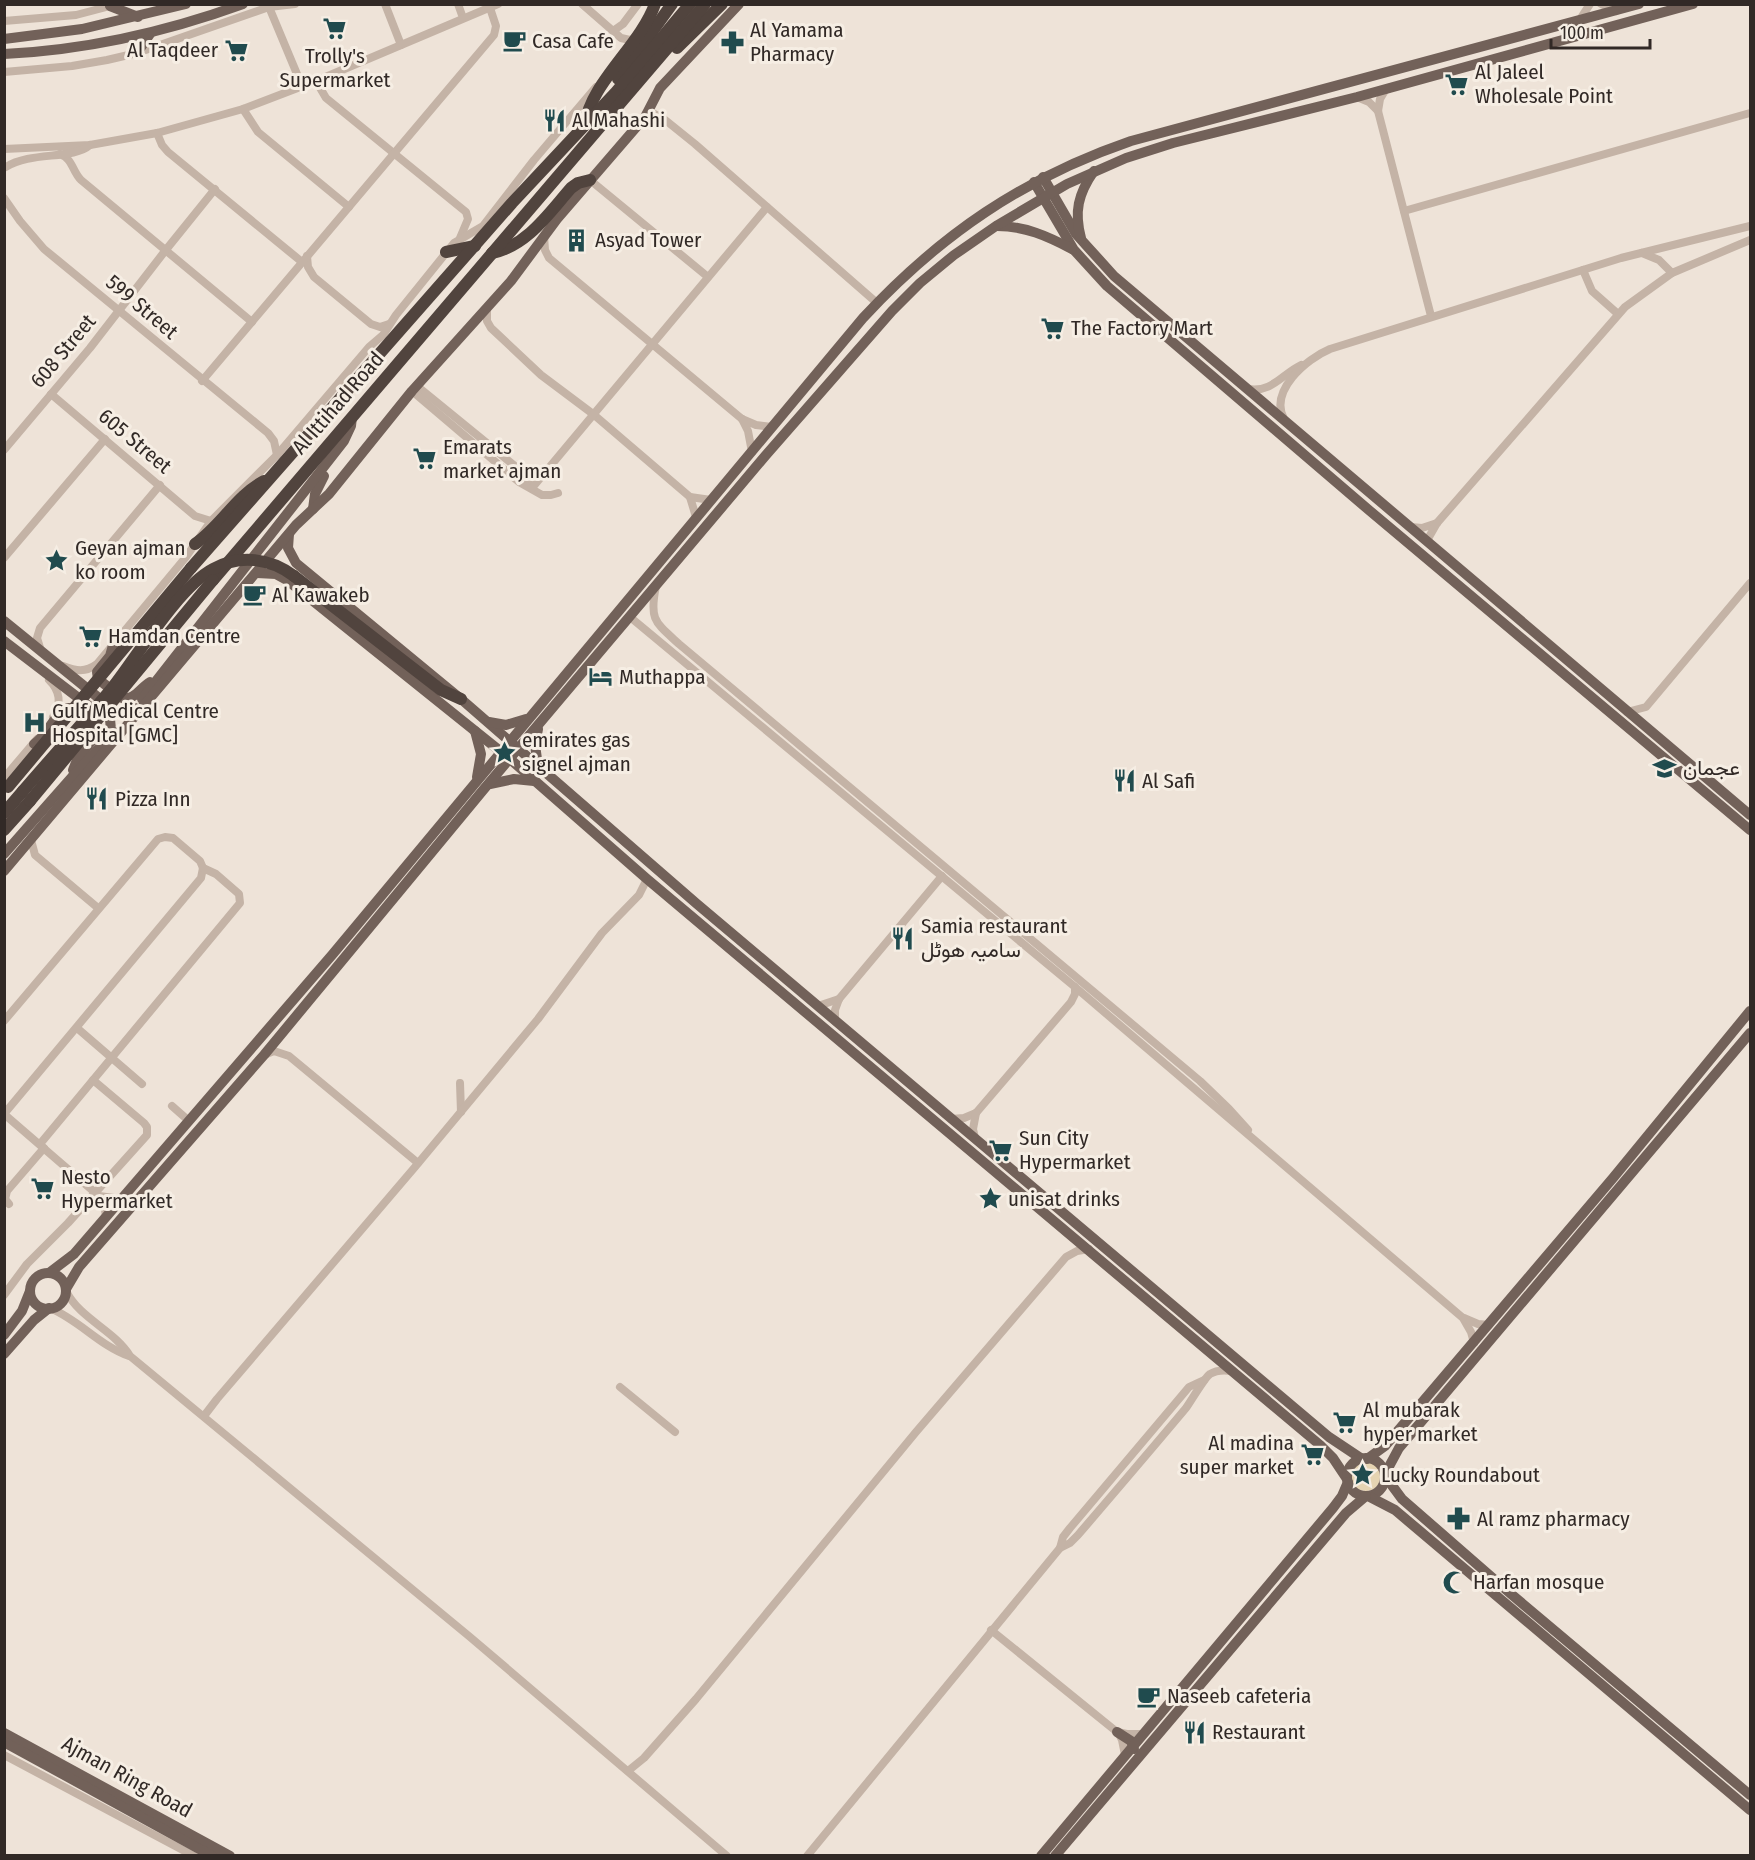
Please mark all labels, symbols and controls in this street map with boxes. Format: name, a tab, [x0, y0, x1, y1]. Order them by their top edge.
scale bar	[1551, 12, 1650, 50]
supermarket icon: Trolly's Supermarket	[322, 15, 348, 41]
place label: Al Yamama Pharmacy	[750, 17, 844, 67]
text: 100 m	[1560, 22, 1604, 44]
cafe icon: Casa Cafe	[501, 28, 527, 54]
place label: Casa Cafe	[532, 28, 614, 54]
pharmacy icon: Al Yamama Pharmacy	[719, 29, 745, 55]
place label: Al Taqdeer	[127, 37, 219, 63]
supermarket icon: Al Taqdeer	[223, 37, 249, 63]
place label: Trolly's Supermarket	[280, 43, 391, 93]
place label: Al Jaleel Wholesale Point	[1475, 59, 1613, 109]
supermarket icon: Al Jaleel Wholesale Point	[1444, 71, 1470, 97]
restaurant icon: Al Mahashi	[541, 107, 567, 133]
place label: Al Mahashi	[572, 107, 665, 133]
building icon: Asyad Tower	[564, 227, 590, 253]
place label: Asyad Tower	[595, 227, 702, 253]
street label: 599 Street	[101, 269, 184, 345]
street label: 608 Street	[25, 309, 101, 393]
supermarket icon: The Factory Mart	[1040, 315, 1066, 341]
place label: The Factory Mart	[1071, 315, 1213, 341]
street label: Al Ittihad Road	[286, 346, 390, 460]
street label: 605 Street	[93, 403, 177, 479]
place label: Emarats market ajman	[443, 434, 561, 484]
supermarket icon: Emarats market ajman	[412, 446, 438, 472]
place label: Geyan ajman ko room	[75, 535, 186, 585]
place icon: Geyan ajman ko room	[44, 547, 70, 573]
cafe icon: Al Kawakeb	[241, 582, 267, 608]
place label: Al Kawakeb	[272, 582, 370, 608]
supermarket icon: Hamdan Centre	[77, 623, 103, 649]
place label: Hamdan Centre	[108, 623, 240, 649]
hotel icon: Muthappa	[588, 664, 614, 690]
place label: Muthappa	[619, 664, 706, 690]
place label: Gulf Medical Centre Hospital [GMC]	[52, 698, 219, 748]
hospital icon: Gulf Medical Centre Hospital [GMC]	[21, 710, 47, 736]
place label: emirates gas signel ajman	[522, 727, 631, 777]
place icon: emirates gas signel ajman	[491, 739, 517, 765]
school or university icon: عجمان	[1652, 755, 1678, 781]
place label: عجمان	[1683, 755, 1740, 781]
restaurant icon: Al Safi	[1111, 768, 1137, 794]
place label: Al Safi	[1142, 768, 1195, 794]
restaurant icon: Pizza Inn	[84, 786, 110, 812]
place label: Pizza Inn	[115, 786, 190, 812]
place label: Samia restaurant سامیہ ھوٹل	[921, 913, 1067, 963]
restaurant icon: Samia restaurant سامیہ ھوٹل	[890, 925, 916, 951]
place label: Sun City Hypermarket	[1019, 1125, 1131, 1175]
supermarket icon: Sun City Hypermarket	[988, 1137, 1014, 1163]
place label: Nesto Hypermarket	[61, 1164, 173, 1214]
supermarket icon: Nesto Hypermarket	[30, 1176, 56, 1202]
place icon: unisat drinks	[977, 1186, 1003, 1212]
place label: unisat drinks	[1008, 1186, 1120, 1212]
place label: Al mubarak hyper market	[1363, 1397, 1478, 1447]
supermarket icon: Al mubarak hyper market	[1332, 1409, 1358, 1435]
place label: Al madina super market	[1180, 1430, 1294, 1480]
supermarket icon: Al madina super market	[1299, 1442, 1325, 1468]
place icon: Lucky Roundabout	[1350, 1462, 1376, 1488]
place label: Lucky Roundabout	[1381, 1462, 1540, 1488]
pharmacy icon: Al ramz pharmacy	[1446, 1506, 1472, 1532]
place label: Al ramz pharmacy	[1477, 1506, 1630, 1532]
mosque icon: Harfan mosque	[1442, 1569, 1468, 1595]
place label: Harfan mosque	[1473, 1569, 1604, 1595]
cafe icon: Naseeb cafeteria	[1136, 1683, 1162, 1709]
place label: Naseeb cafeteria	[1167, 1683, 1311, 1709]
restaurant icon: Restaurant	[1181, 1719, 1207, 1745]
place label: Restaurant	[1212, 1719, 1305, 1745]
street label: Ajman Ring Road	[57, 1731, 197, 1823]

